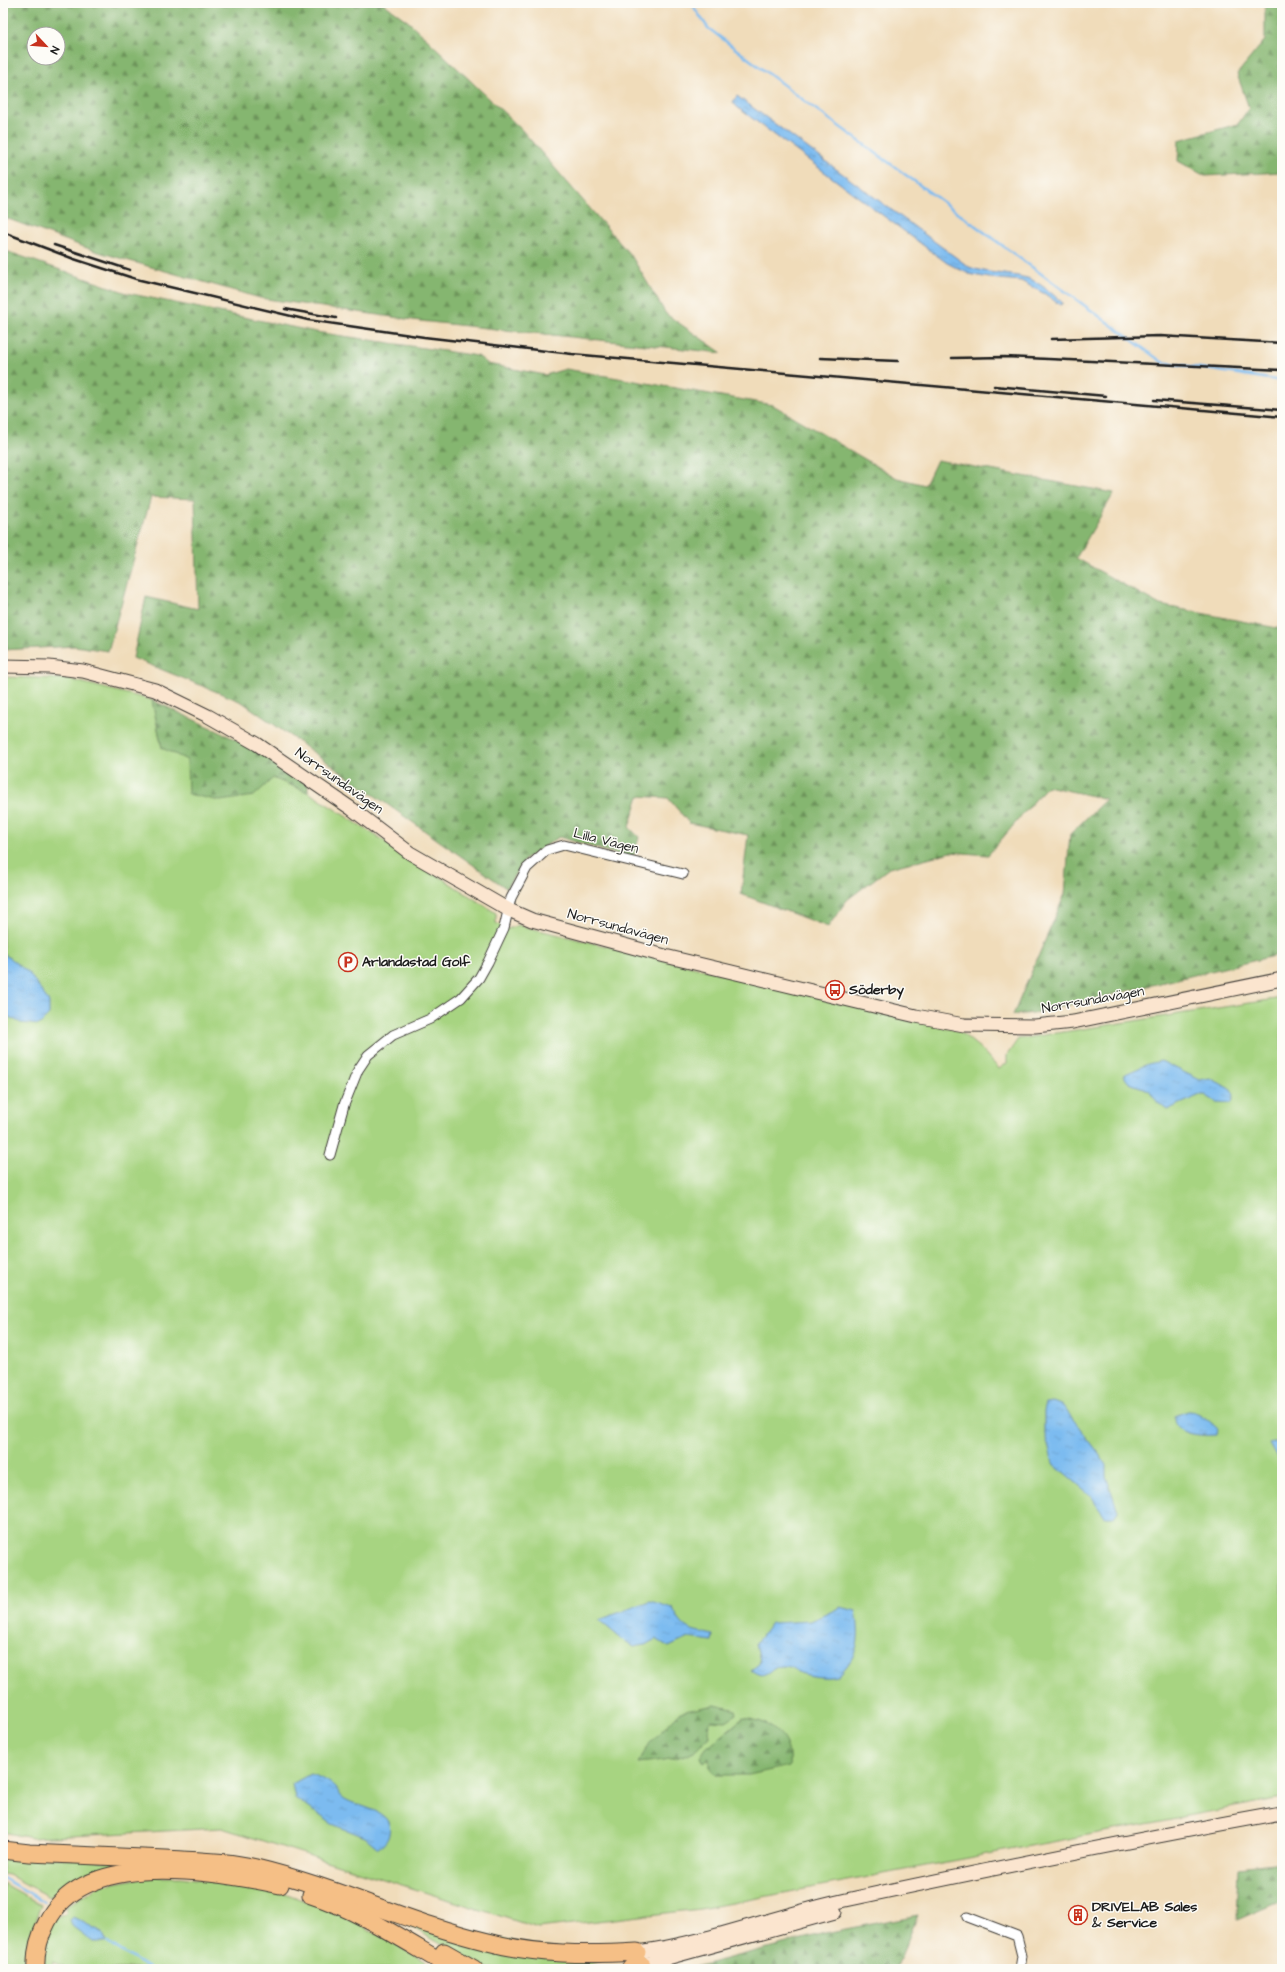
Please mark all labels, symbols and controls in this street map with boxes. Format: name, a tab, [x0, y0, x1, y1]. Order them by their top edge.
north arrow	[26, 26, 66, 66]
text: N	[46, 44, 63, 57]
street label: Norrsundavägen	[291, 743, 387, 819]
street label: Lilla Vägen	[571, 823, 641, 859]
street label: Norrsundavägen	[565, 904, 671, 950]
parking icon: Arlandastad Golf	[337, 951, 359, 973]
place label: Arlandastad Golf	[362, 952, 471, 972]
bus stop icon: Söderby	[824, 979, 846, 1001]
place label: Söderby	[848, 980, 904, 1000]
street label: Norrsundavägen	[1040, 981, 1146, 1019]
place label: DRIVELAB Sales & Service	[1091, 1897, 1197, 1933]
building icon: DRIVELAB Sales & Service	[1067, 1904, 1089, 1926]

